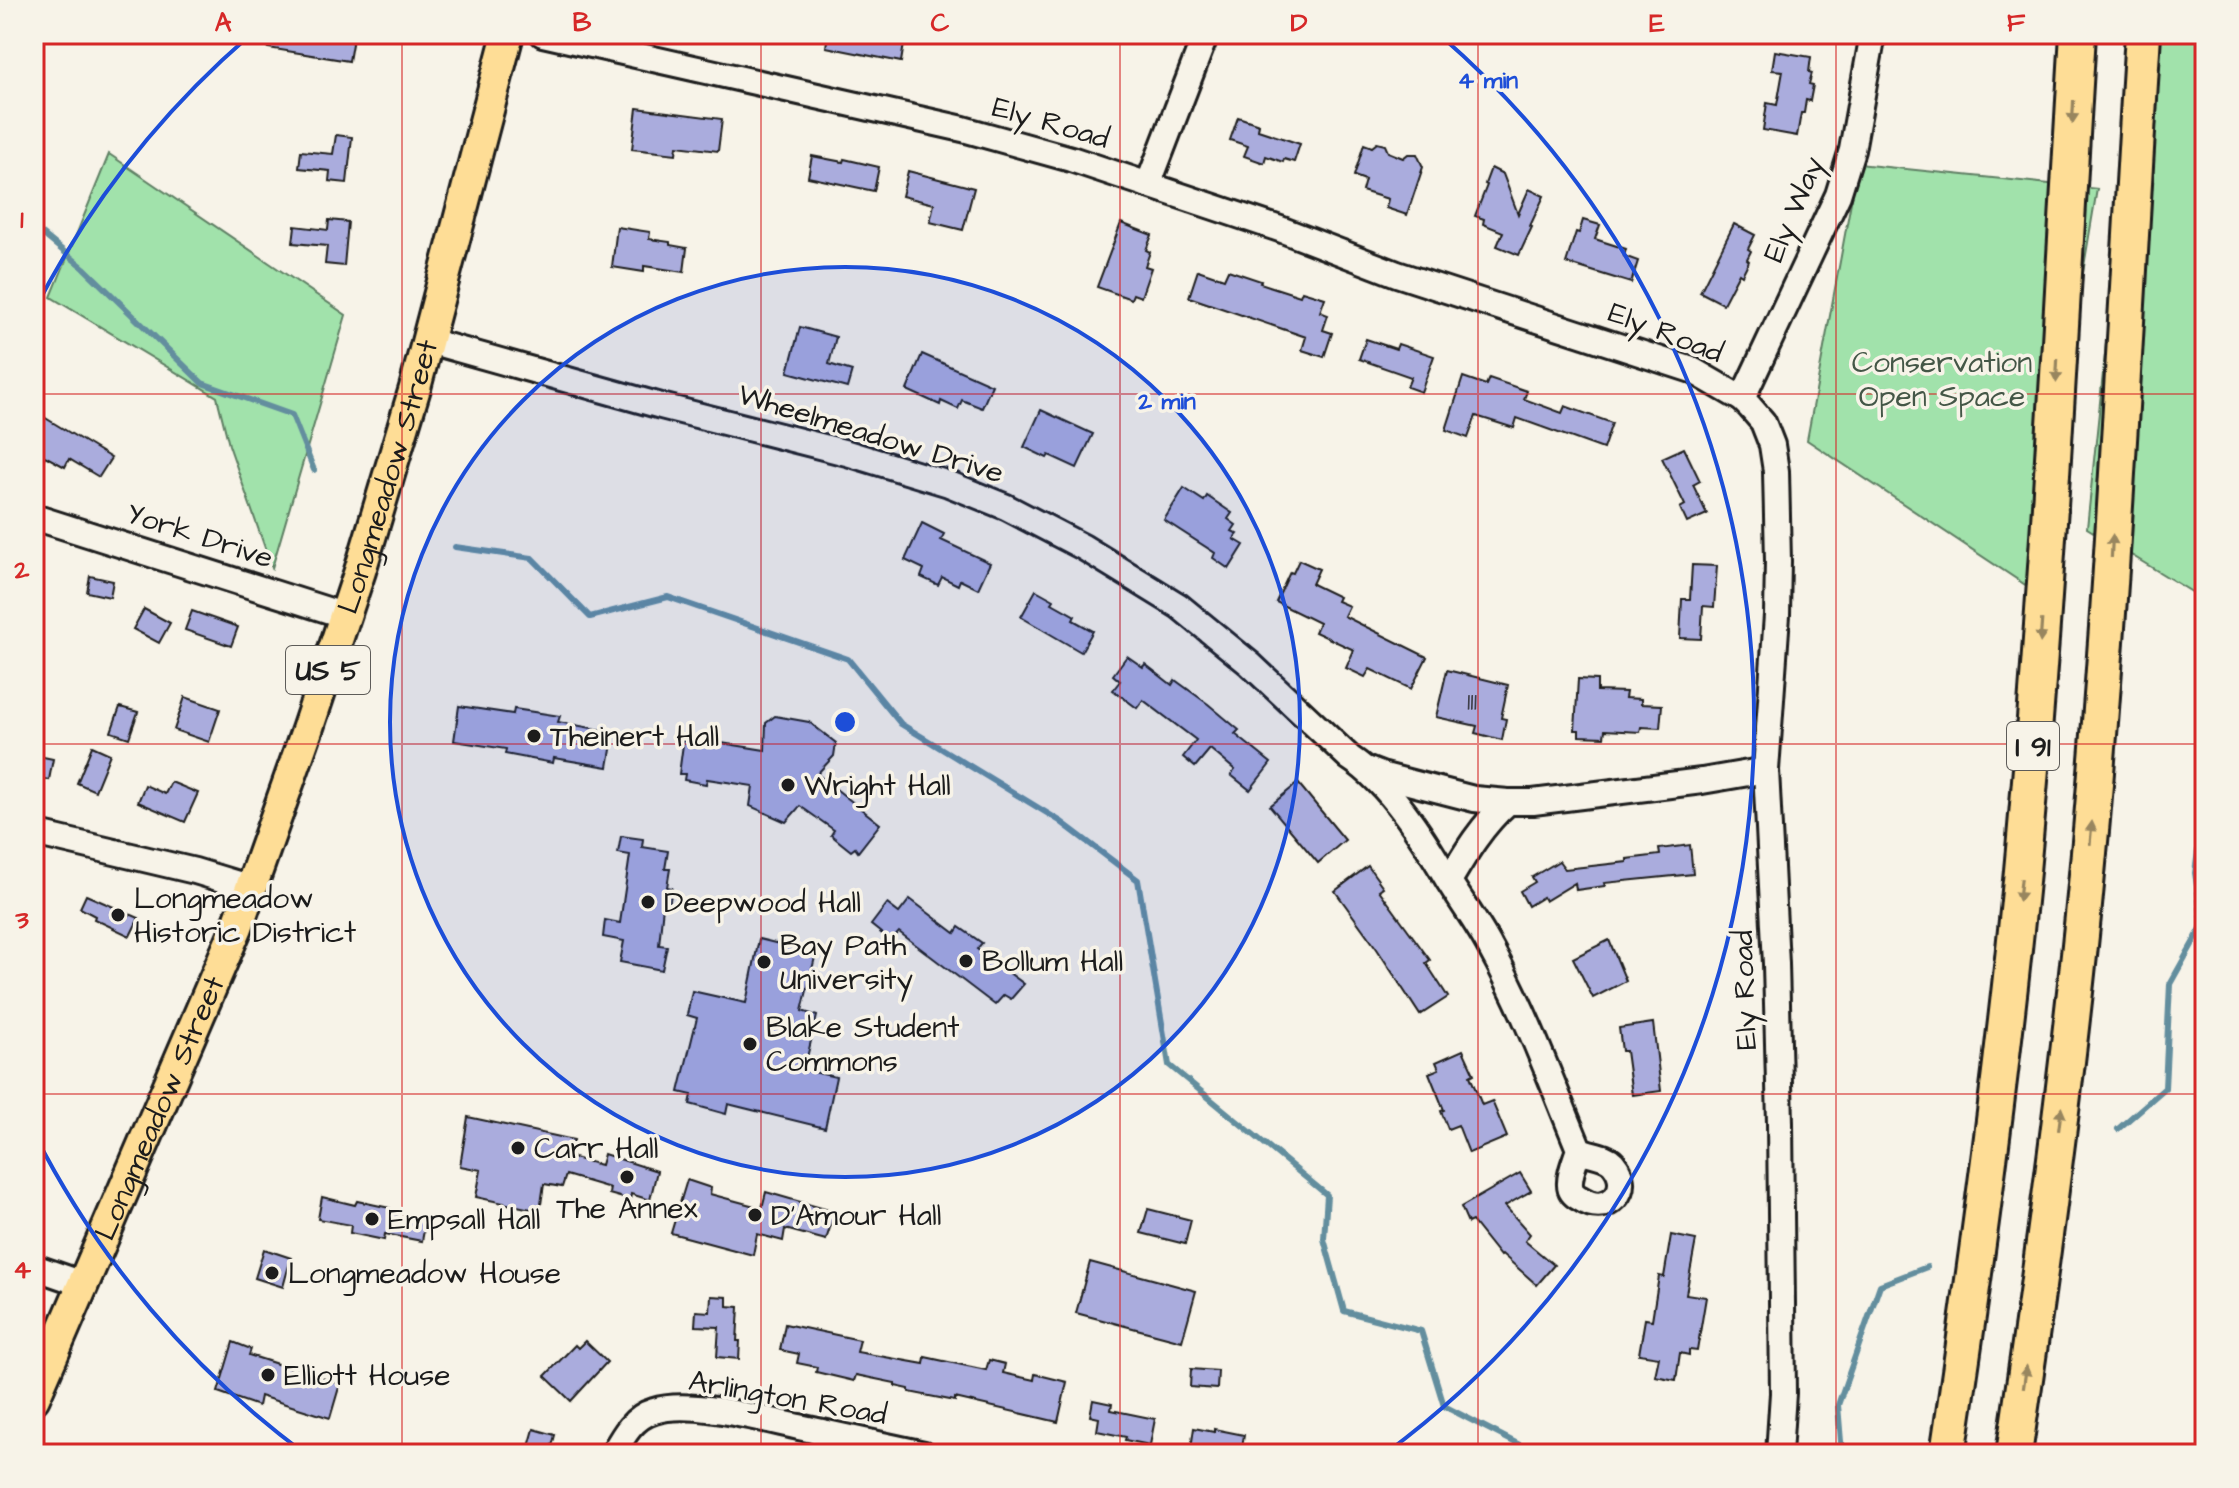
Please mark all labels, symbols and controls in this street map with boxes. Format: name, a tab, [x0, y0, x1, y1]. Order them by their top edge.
text: A	[215, 5, 232, 41]
text: B	[573, 5, 592, 41]
text: C	[931, 5, 950, 41]
text: D	[1291, 5, 1308, 41]
text: E	[1649, 5, 1665, 41]
text: F	[2007, 5, 2026, 41]
text: 4 min	[1458, 64, 1518, 98]
street label: Ely Road	[987, 86, 1114, 161]
one-way arrow	[2066, 100, 2079, 125]
street label: Ely Way	[1753, 150, 1836, 269]
text: 1	[20, 202, 24, 238]
street label: Ely Road	[1602, 292, 1729, 375]
street label: Longmeadow Street	[327, 335, 449, 619]
park label: Conservation Open Space	[1852, 342, 2032, 418]
one-way arrow	[2050, 359, 2063, 384]
street label: Wheelmeadow Drive	[733, 374, 1009, 494]
text: 2 min	[1137, 385, 1196, 419]
street label: York Drive	[121, 492, 279, 579]
one-way arrow	[2105, 533, 2118, 558]
text: 2	[14, 552, 30, 588]
one-way arrow	[2034, 619, 2047, 644]
road number: US 5	[286, 646, 370, 694]
house number: 111	[1467, 684, 1477, 720]
centre of rings	[831, 708, 859, 736]
place label: Theinert Hall	[550, 716, 719, 758]
road number: I 91	[2007, 722, 2059, 770]
marker: Theinert Hall	[525, 727, 543, 745]
place label: Wright Hall	[804, 765, 951, 808]
marker: Wright Hall	[779, 776, 797, 794]
one-way arrow	[2084, 820, 2097, 845]
place label: Longmeadow Historic District	[134, 878, 356, 954]
one-way arrow	[2013, 878, 2026, 903]
place label: Deepwood Hall	[664, 882, 861, 924]
marker: Deepwood Hall	[639, 893, 657, 911]
text: 3	[14, 902, 29, 938]
marker: Longmeadow Historic District	[109, 906, 127, 924]
place label: Bay Path University	[780, 925, 913, 1002]
street label: Ely Road	[1722, 929, 1769, 1051]
place label: Bollum Hall	[982, 941, 1123, 983]
marker: Bollum Hall	[957, 952, 975, 970]
marker: Bay Path University	[755, 953, 773, 971]
street label: Longmeadow Street	[84, 969, 236, 1247]
place label: Blake Student Commons	[766, 1007, 959, 1083]
marker: Blake Student Commons	[741, 1035, 759, 1053]
one-way arrow	[2054, 1106, 2067, 1131]
place label: Carr Hall	[534, 1128, 658, 1170]
marker: Carr Hall	[509, 1139, 527, 1157]
marker: The Annex	[618, 1168, 636, 1186]
place label: The Annex	[556, 1188, 699, 1230]
place label: D'Amour Hall	[771, 1195, 941, 1237]
place label: Empsall Hall	[388, 1199, 540, 1241]
marker: D'Amour Hall	[746, 1206, 764, 1224]
marker: Empsall Hall	[363, 1210, 381, 1228]
text: 4	[13, 1252, 31, 1288]
place label: Longmeadow House	[288, 1253, 561, 1296]
marker: Longmeadow House	[263, 1264, 281, 1282]
place label: Elliott House	[284, 1355, 450, 1397]
street label: Arlington Road	[685, 1360, 890, 1437]
one-way arrow	[2019, 1364, 2032, 1389]
marker: Elliott House	[259, 1366, 277, 1384]

